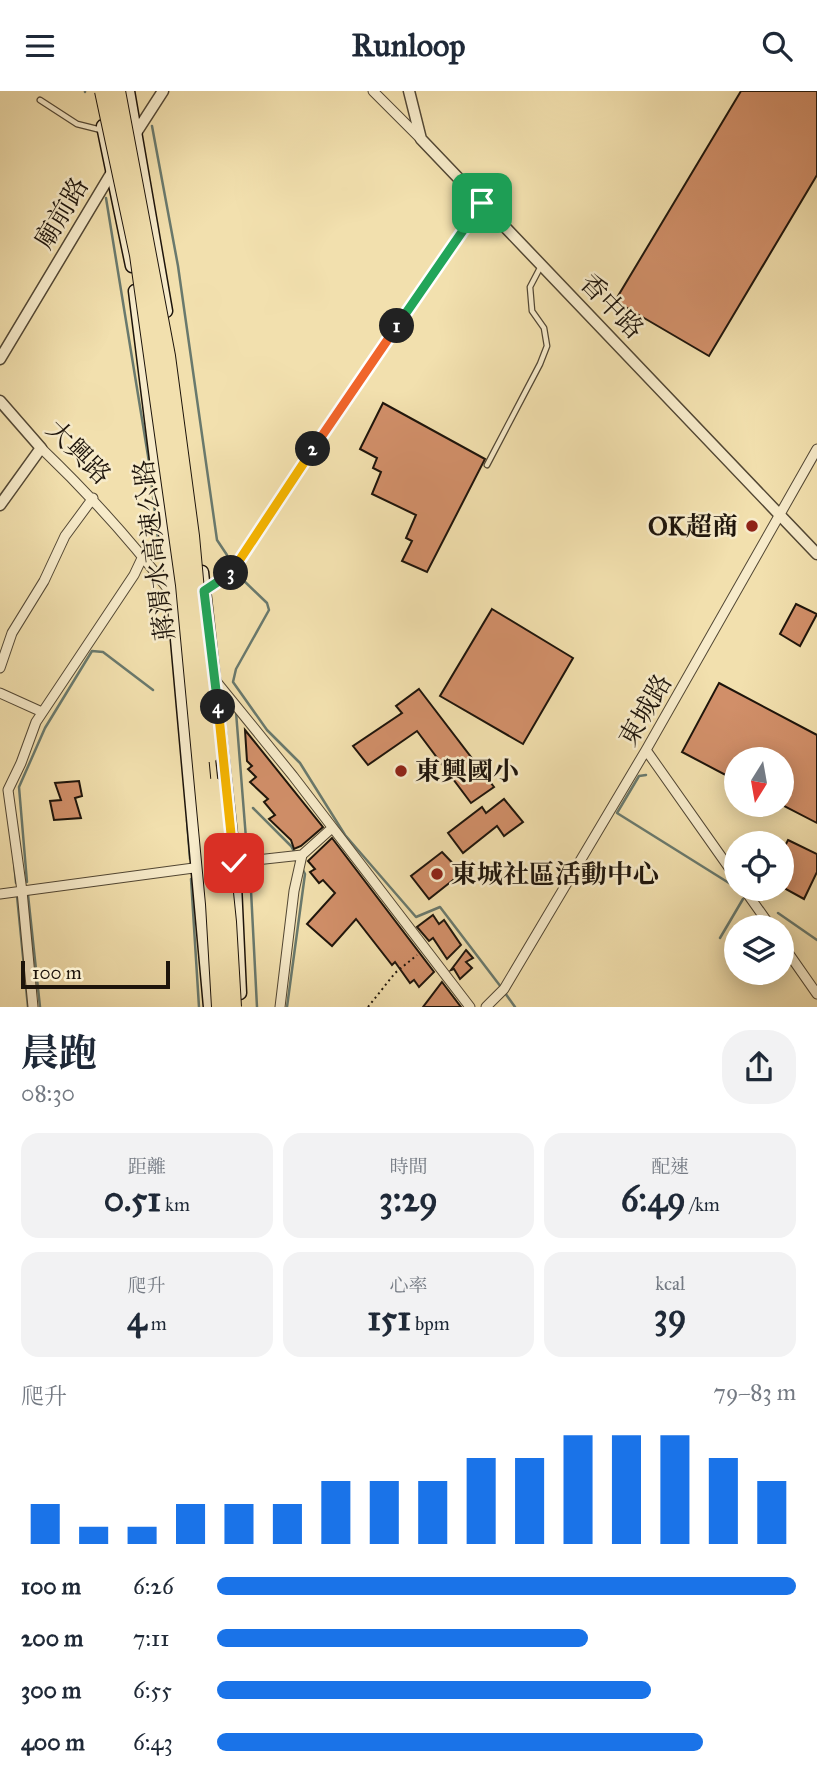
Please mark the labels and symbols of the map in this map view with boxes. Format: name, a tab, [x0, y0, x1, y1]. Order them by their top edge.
street label: 廟前路	[27, 171, 95, 255]
pin	[452, 173, 512, 233]
street label: 香中路	[573, 267, 651, 345]
pin: 1	[380, 309, 414, 343]
street label: 大興路	[40, 413, 118, 491]
pin: 2	[296, 431, 330, 467]
street label: 蔣渭水高速公路	[127, 458, 181, 642]
place label: OK超商	[648, 510, 738, 542]
marker: OK超商	[744, 518, 760, 534]
pin: 3	[214, 555, 248, 591]
street label: 東城路	[612, 668, 678, 752]
pin: 4	[200, 689, 235, 725]
north arrow	[724, 747, 794, 817]
place label: 東興國小	[415, 755, 519, 787]
marker: 東興國小	[393, 763, 409, 779]
pin	[204, 833, 264, 893]
place label: 東城社區活動中心	[451, 858, 659, 890]
marker: 東城社區活動中心	[429, 866, 445, 882]
scale bar	[21, 958, 170, 990]

